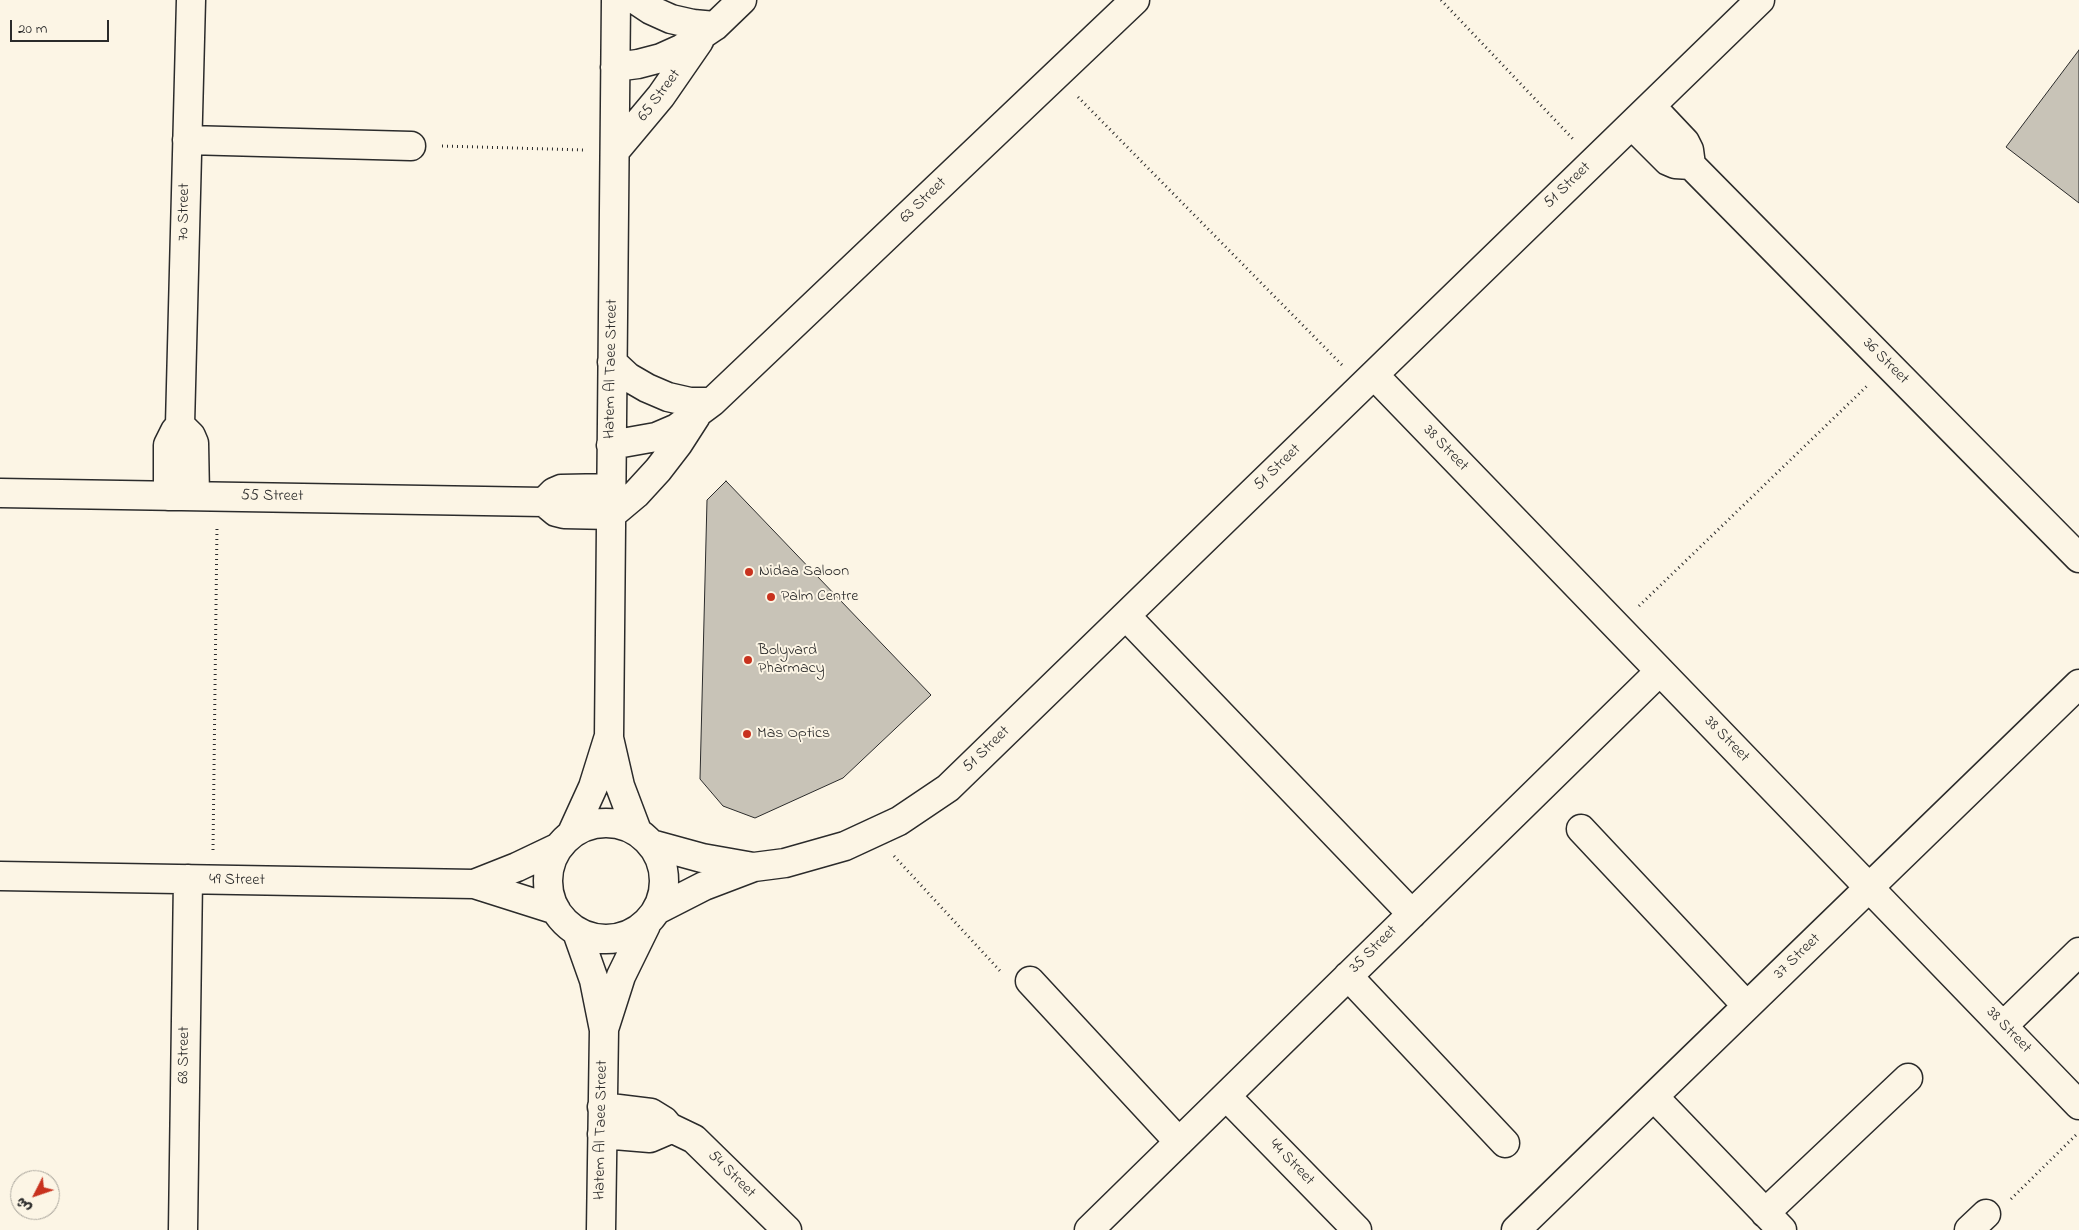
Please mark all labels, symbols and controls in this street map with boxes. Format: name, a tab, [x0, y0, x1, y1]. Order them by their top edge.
scale bar	[12, 10, 111, 42]
text: 20 m	[18, 18, 47, 40]
street label: 65 Street	[634, 66, 686, 126]
street label: 51 Street	[1540, 159, 1596, 213]
street label: 63 Street	[896, 174, 952, 228]
street label: 70 Street	[175, 183, 195, 241]
street label: Hatem Al Taee Street	[601, 299, 623, 439]
street label: 36 Street	[1858, 335, 1912, 389]
street label: 38 Street	[1418, 422, 1472, 476]
street label: 51 Street	[1250, 441, 1306, 495]
street label: 55 Street	[241, 487, 303, 507]
place label: Nidaa Saloon	[759, 562, 849, 582]
marker: Nidaa Saloon	[743, 566, 755, 578]
place label: Palm Centre	[781, 587, 858, 607]
marker: Palm Centre	[765, 591, 777, 603]
place label: Bolyvard Pharmacy	[758, 641, 825, 679]
marker: Bolyvard Pharmacy	[742, 654, 754, 666]
street label: 38 Street	[1699, 713, 1753, 767]
street label: 51 Street	[959, 723, 1015, 777]
place label: Mas Optics	[757, 724, 830, 744]
marker: Mas Optics	[741, 728, 753, 740]
street label: 49 Street	[209, 871, 265, 891]
street label: 35 Street	[1346, 922, 1402, 978]
street label: 37 Street	[1771, 930, 1825, 984]
street label: 38 Street	[1981, 1004, 2035, 1058]
street label: 68 Street	[175, 1026, 195, 1084]
street label: Hatem Al Taee Street	[591, 1060, 613, 1200]
street label: 44 Street	[1264, 1136, 1318, 1190]
street label: 54 Street	[703, 1147, 759, 1203]
north arrow	[10, 1170, 60, 1220]
text: ش	[11, 1192, 37, 1217]

